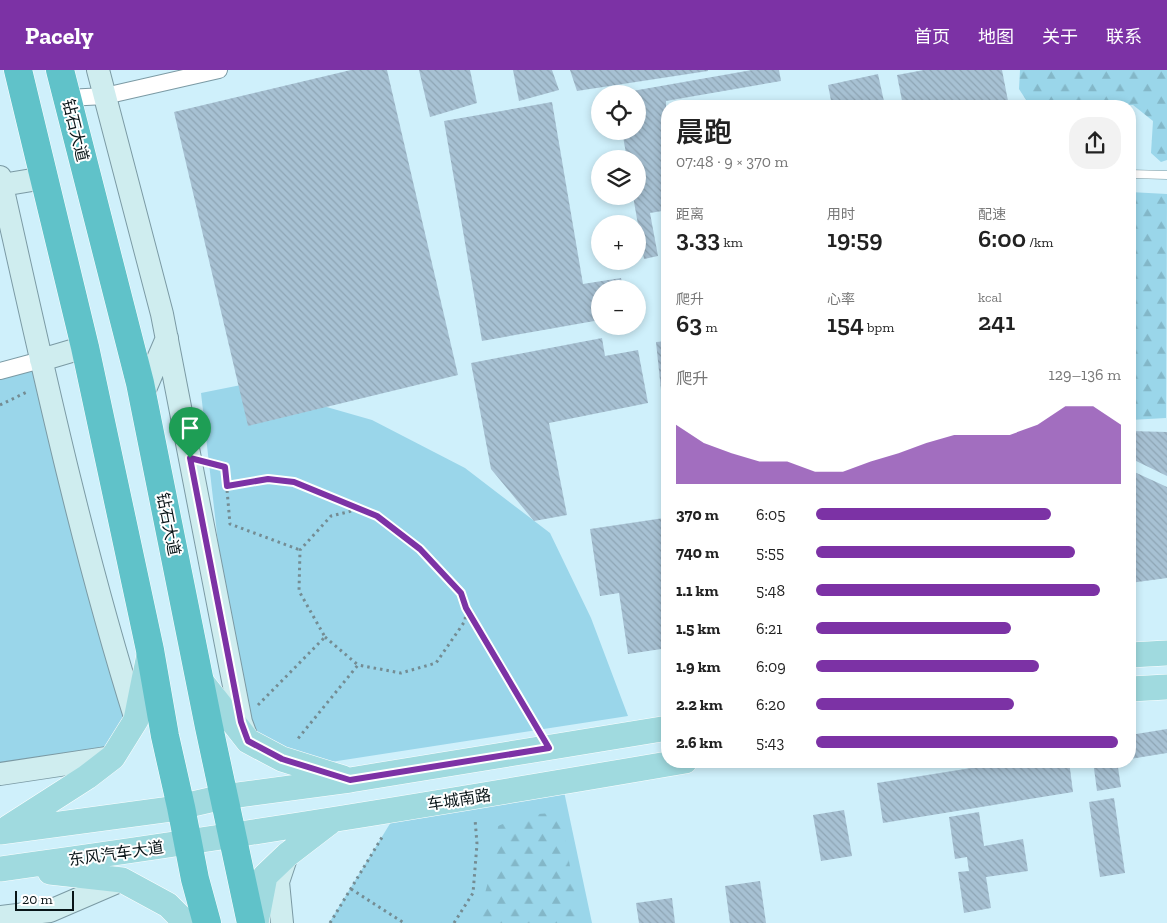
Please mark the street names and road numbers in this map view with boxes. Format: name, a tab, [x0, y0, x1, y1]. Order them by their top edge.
street label: 钻石大道	[59, 97, 92, 163]
street label: 钻石大道	[153, 491, 184, 557]
street label: 车城南路	[426, 785, 492, 814]
street label: 东风汽车大道	[67, 837, 165, 870]

